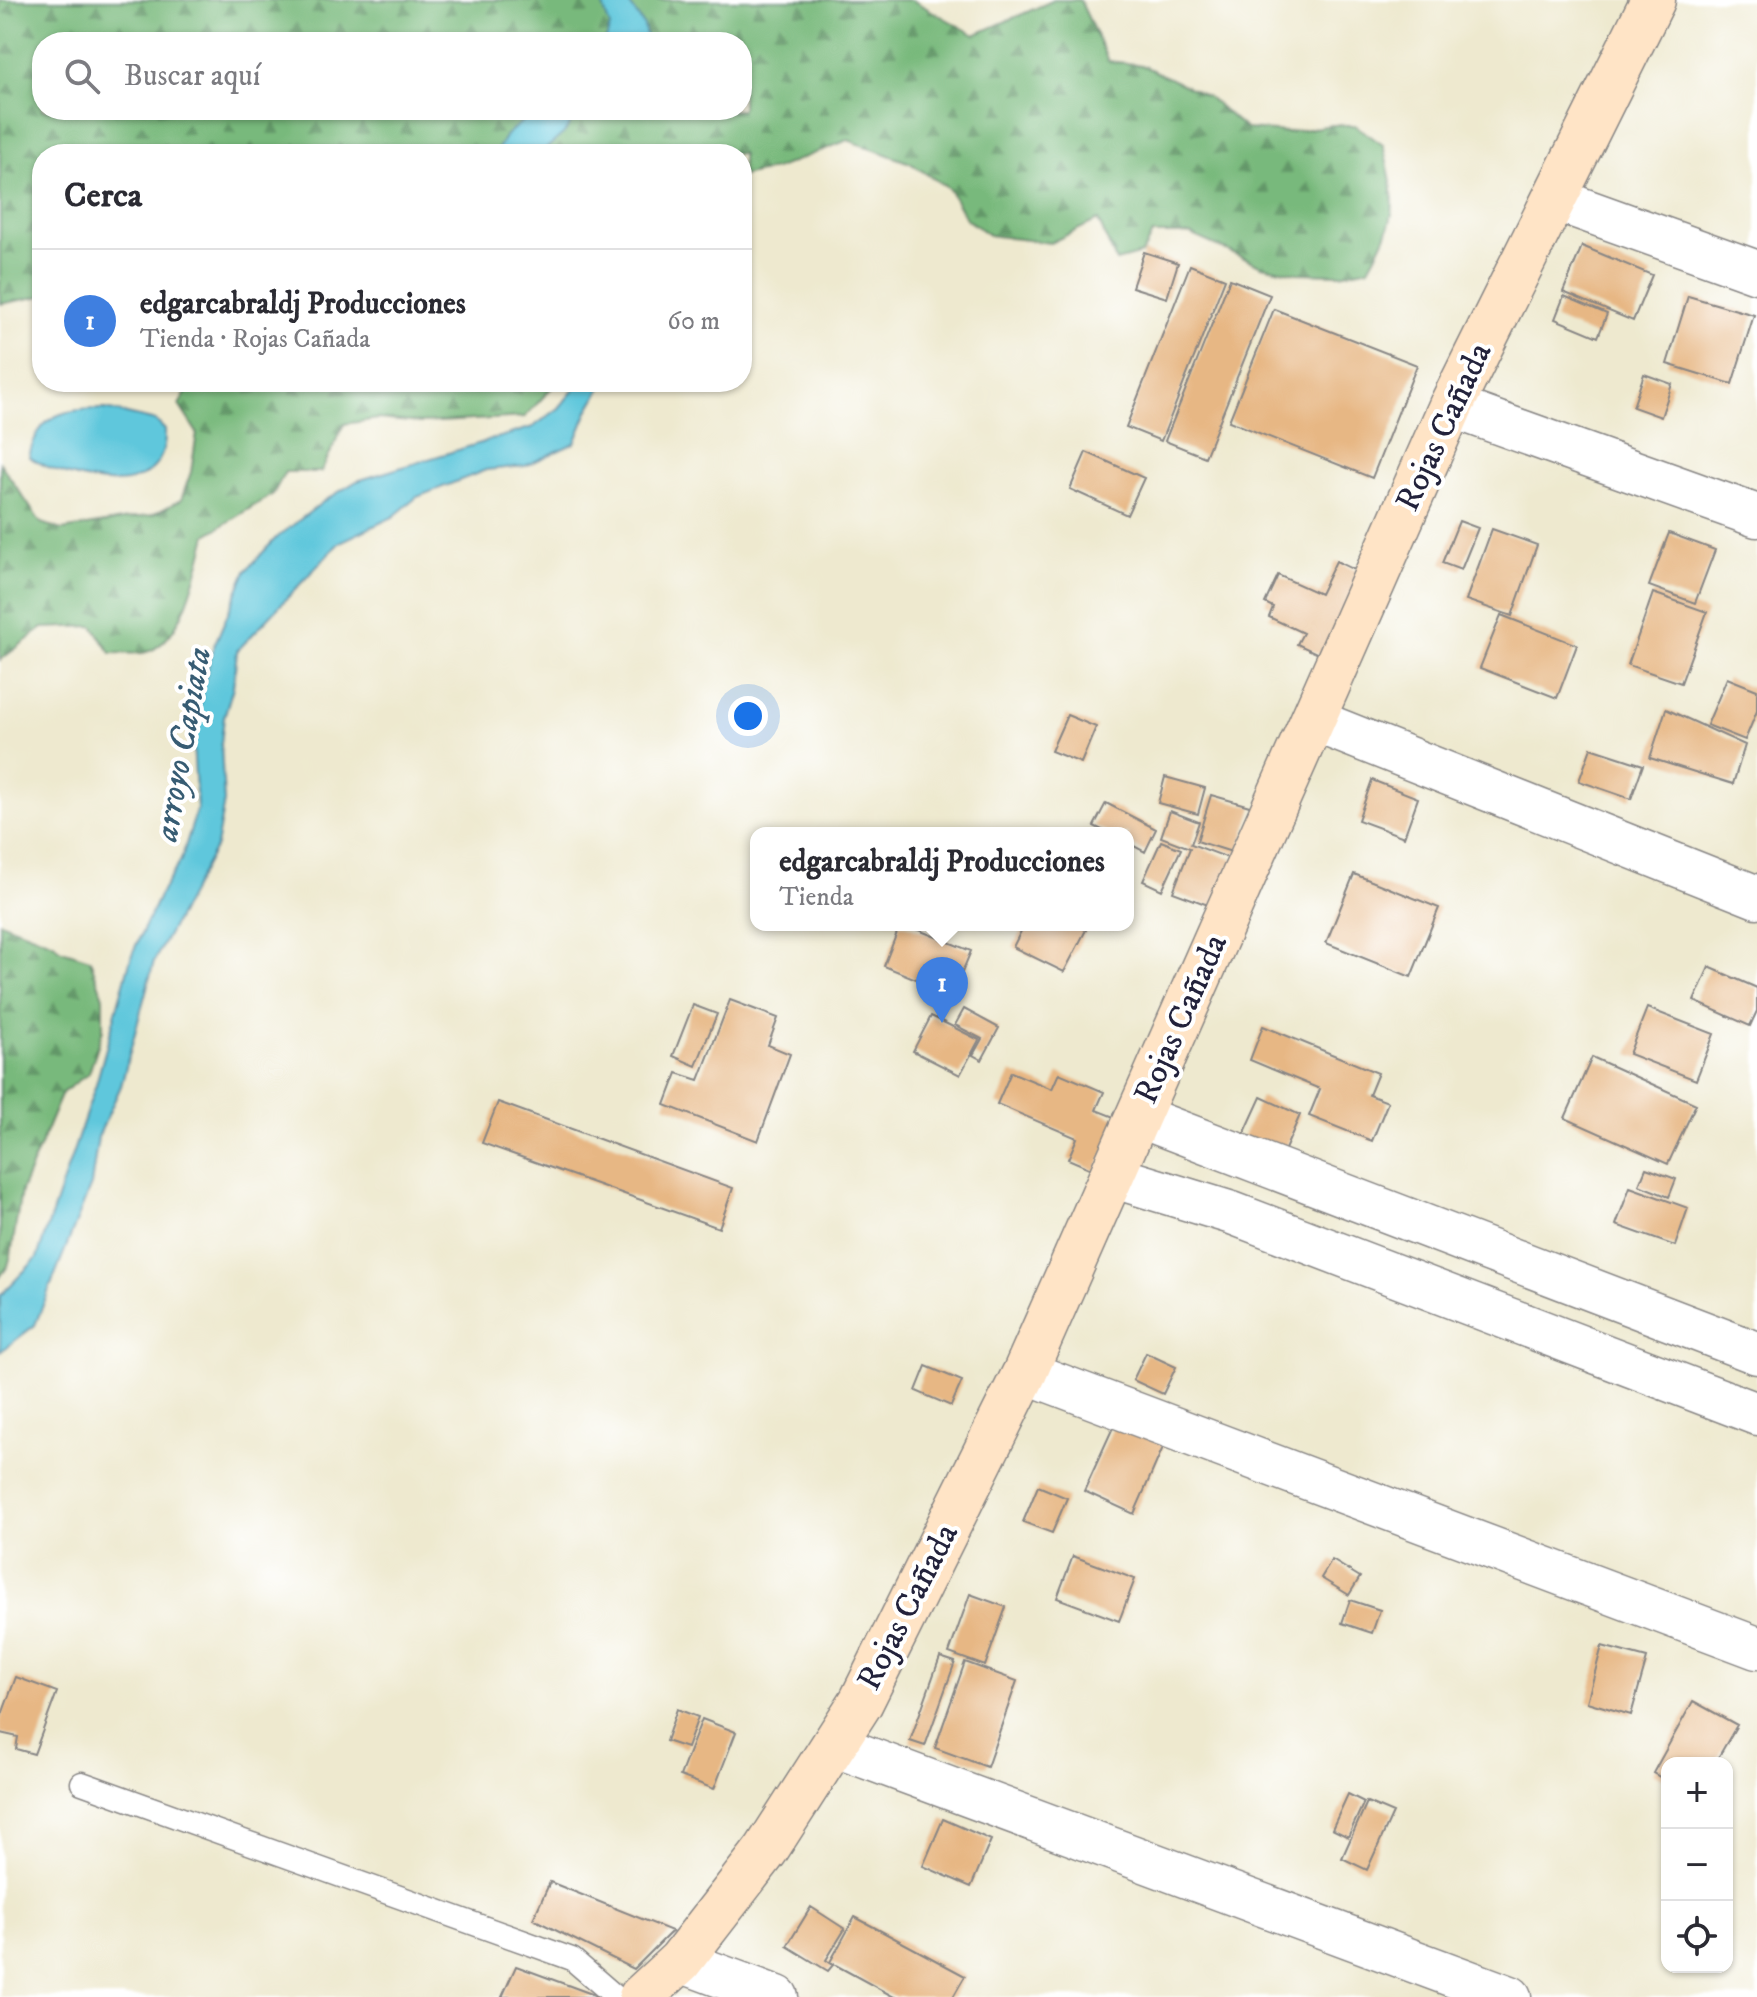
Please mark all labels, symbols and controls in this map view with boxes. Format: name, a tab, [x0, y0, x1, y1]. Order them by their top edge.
search box	[32, 32, 752, 120]
icon: search	[60, 54, 104, 98]
text: Buscar aquí	[124, 58, 261, 95]
text: Cerca	[64, 175, 142, 217]
text: edgarcabraldj Producciones	[140, 286, 466, 323]
text: 1	[85, 305, 95, 338]
text: 60 m	[667, 305, 720, 338]
text: Tienda · Rojas Cañada	[140, 323, 370, 356]
street label: Rojas Cañada	[1387, 336, 1501, 518]
water label: arroyo Capiata	[144, 644, 222, 845]
your location	[728, 696, 768, 736]
popup	[750, 827, 1134, 931]
text: edgarcabraldj Producciones	[779, 844, 1105, 881]
text: Tienda	[779, 881, 854, 914]
street label: Rojas Cañada	[1125, 927, 1237, 1110]
pin: 1	[916, 957, 968, 1023]
street label: Rojas Cañada	[848, 1516, 968, 1697]
map controls	[1661, 1757, 1733, 1973]
button: +	[1661, 1757, 1733, 1829]
button: −	[1661, 1829, 1733, 1901]
button: locate	[1661, 1901, 1733, 1973]

